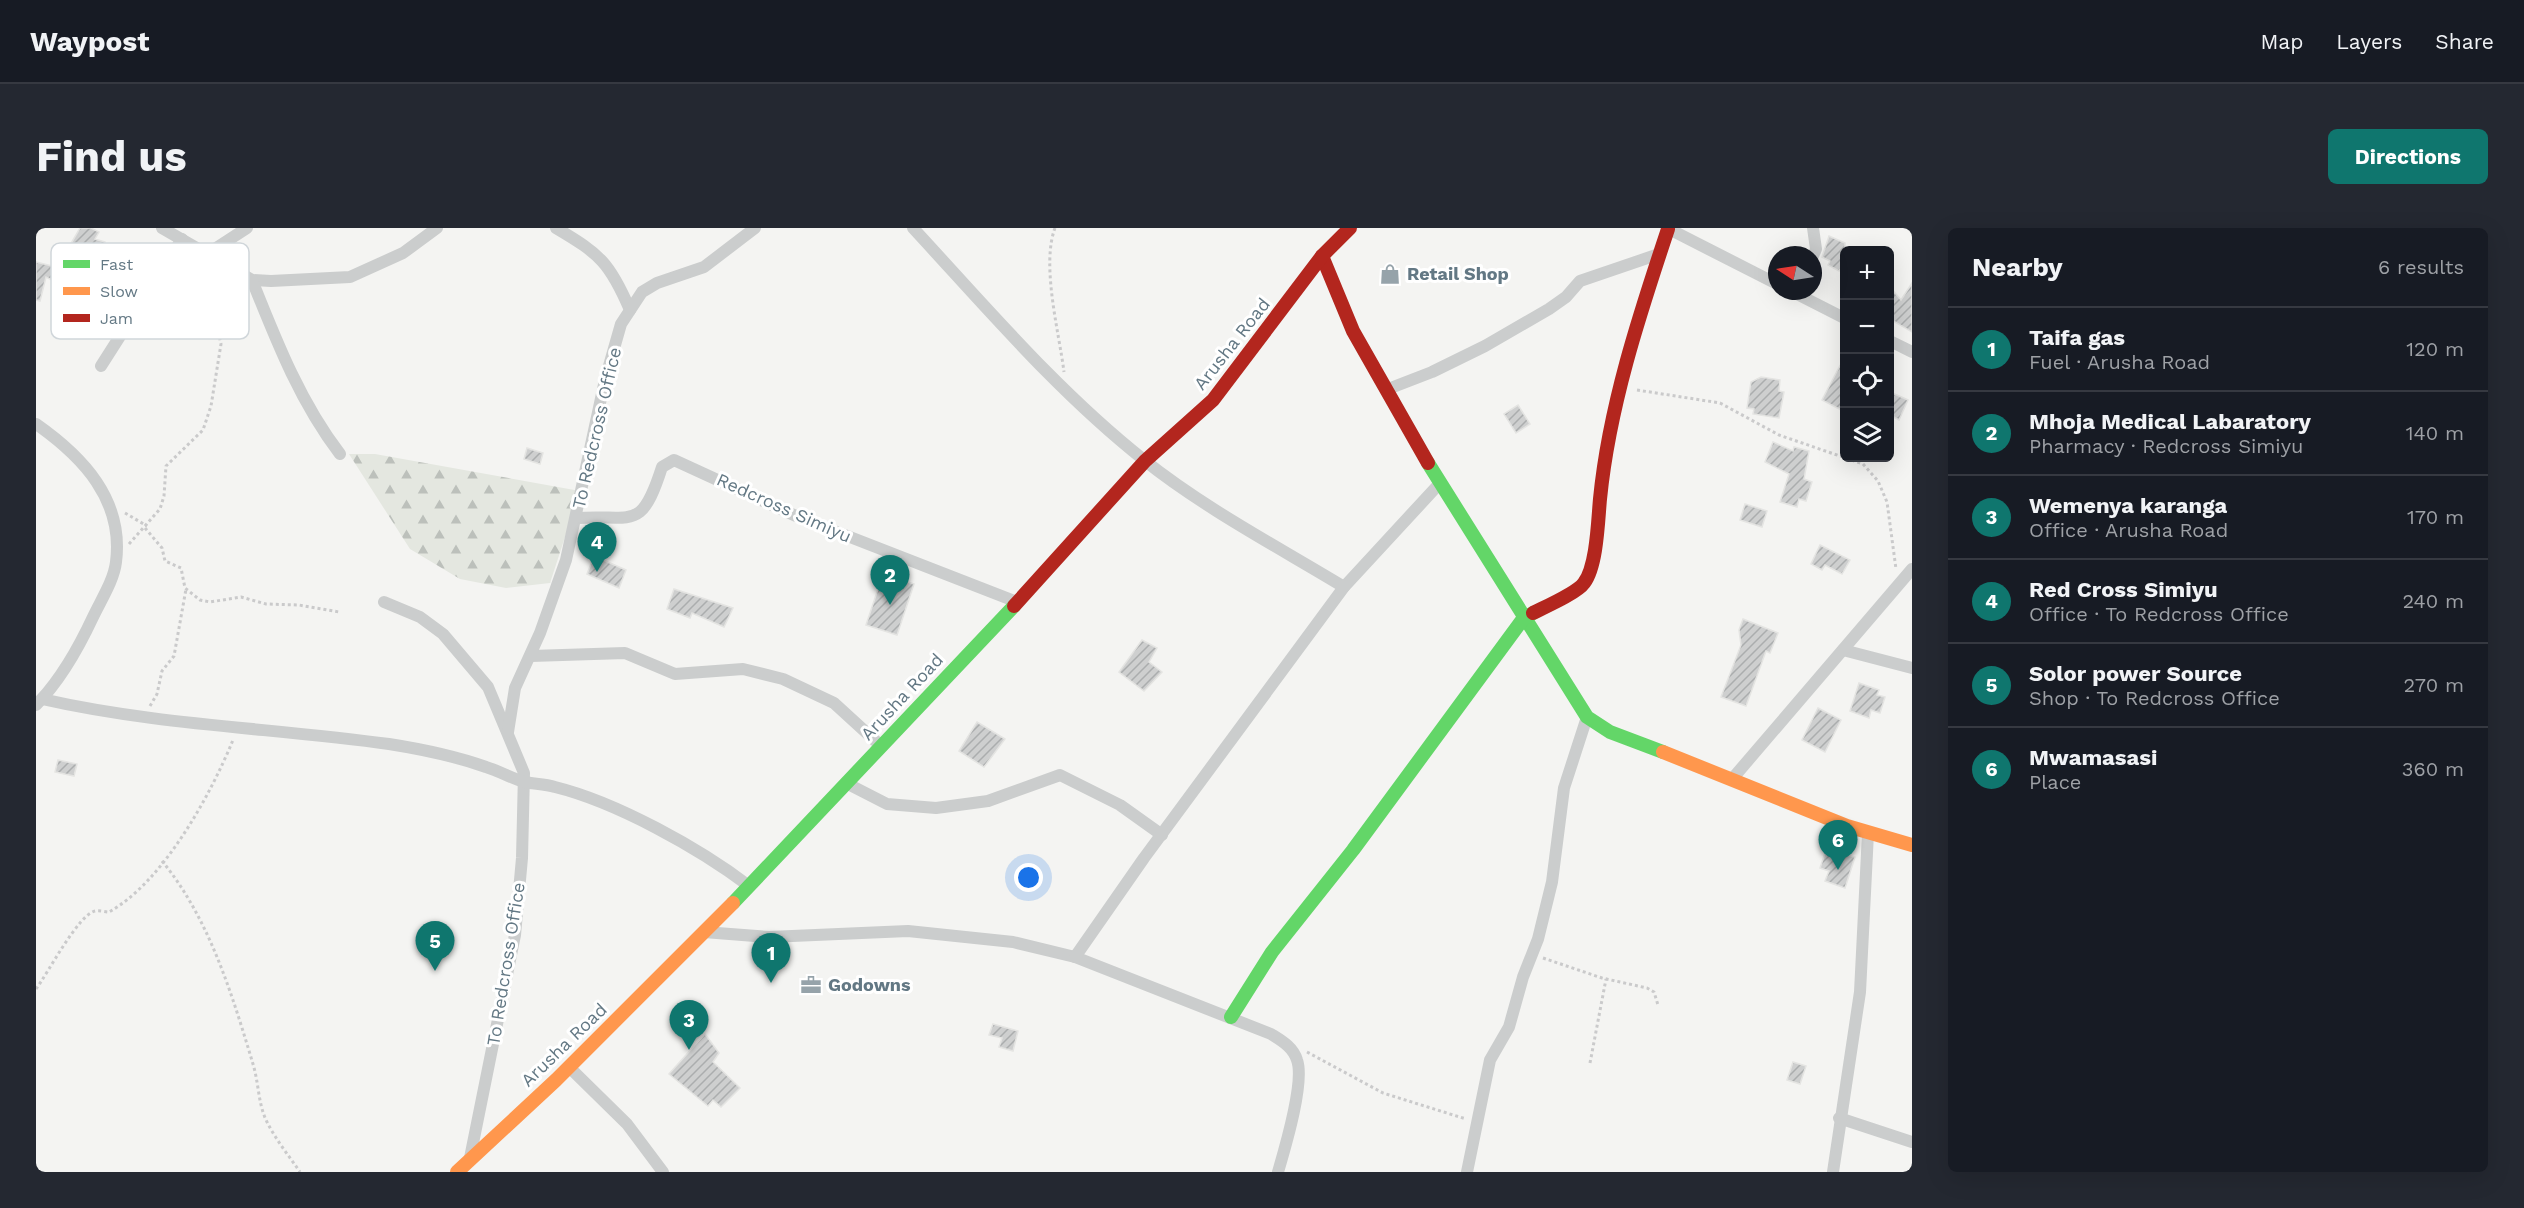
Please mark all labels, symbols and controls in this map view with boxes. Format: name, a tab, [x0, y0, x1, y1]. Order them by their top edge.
text: Waypost	[30, 25, 149, 58]
text: Map	[2260, 29, 2303, 54]
text: Layers	[2336, 29, 2402, 54]
text: Share	[2435, 29, 2494, 54]
button: Directions	[2328, 129, 2488, 184]
text: Find us	[36, 132, 187, 181]
legend	[51, 243, 249, 339]
north arrow	[1768, 246, 1822, 300]
map controls	[1840, 246, 1894, 462]
button: +	[1840, 246, 1894, 300]
text: Nearby	[1972, 252, 2063, 282]
text: Fast	[100, 255, 133, 274]
text: 6 results	[2378, 255, 2464, 279]
shop icon: Retail Shop	[1378, 262, 1402, 286]
place label: Retail Shop	[1407, 263, 1509, 284]
text: Slow	[100, 282, 138, 301]
street label: Arusha Road	[1189, 294, 1274, 394]
button: −	[1840, 300, 1894, 354]
text: Jam	[100, 309, 133, 328]
text: Taifa gas	[2029, 325, 2125, 350]
text: 1	[1987, 337, 1996, 361]
text: 120 m	[2406, 337, 2464, 361]
street label: To Redcross Office	[568, 345, 625, 511]
text: Fuel · Arusha Road	[2029, 350, 2210, 374]
button: locate	[1840, 354, 1894, 408]
button: layers	[1840, 408, 1894, 462]
text: Mhoja Medical Labaratory	[2029, 409, 2311, 434]
text: 2	[1986, 421, 1997, 445]
text: 140 m	[2406, 421, 2464, 445]
text: Pharmacy · Redcross Simiyu	[2029, 434, 2303, 458]
street label: Redcross Simiyu	[714, 468, 855, 547]
text: Wemenya karanga	[2029, 493, 2227, 518]
text: 3	[1986, 505, 1997, 529]
text: 170 m	[2407, 505, 2464, 529]
text: Office · Arusha Road	[2029, 518, 2228, 542]
pin: 4	[578, 522, 616, 572]
pin: 2	[870, 556, 910, 605]
text: Red Cross Simiyu	[2029, 577, 2218, 602]
text: 4	[1985, 589, 1998, 613]
text: 240 m	[2402, 589, 2464, 613]
text: Office · To Redcross Office	[2029, 602, 2289, 626]
street label: Arusha Road	[856, 649, 947, 744]
text: Solor power Source	[2029, 661, 2242, 686]
text: 5	[1986, 673, 1997, 697]
text: 270 m	[2404, 673, 2464, 697]
text: Shop · To Redcross Office	[2029, 686, 2280, 710]
text: Mwamasasi	[2029, 745, 2157, 770]
text: 6	[1985, 757, 1998, 781]
text: 360 m	[2402, 757, 2464, 781]
text: Place	[2029, 770, 2081, 794]
pin: 6	[1818, 820, 1858, 870]
your location	[1014, 863, 1043, 892]
street label: To Redcross Office	[482, 881, 529, 1047]
pin: 5	[416, 922, 454, 971]
pin: 1	[752, 934, 790, 983]
office icon: Godowns	[799, 973, 823, 997]
place label: Godowns	[828, 974, 911, 995]
street label: Arusha Road	[517, 999, 611, 1091]
pin: 3	[670, 1000, 708, 1050]

